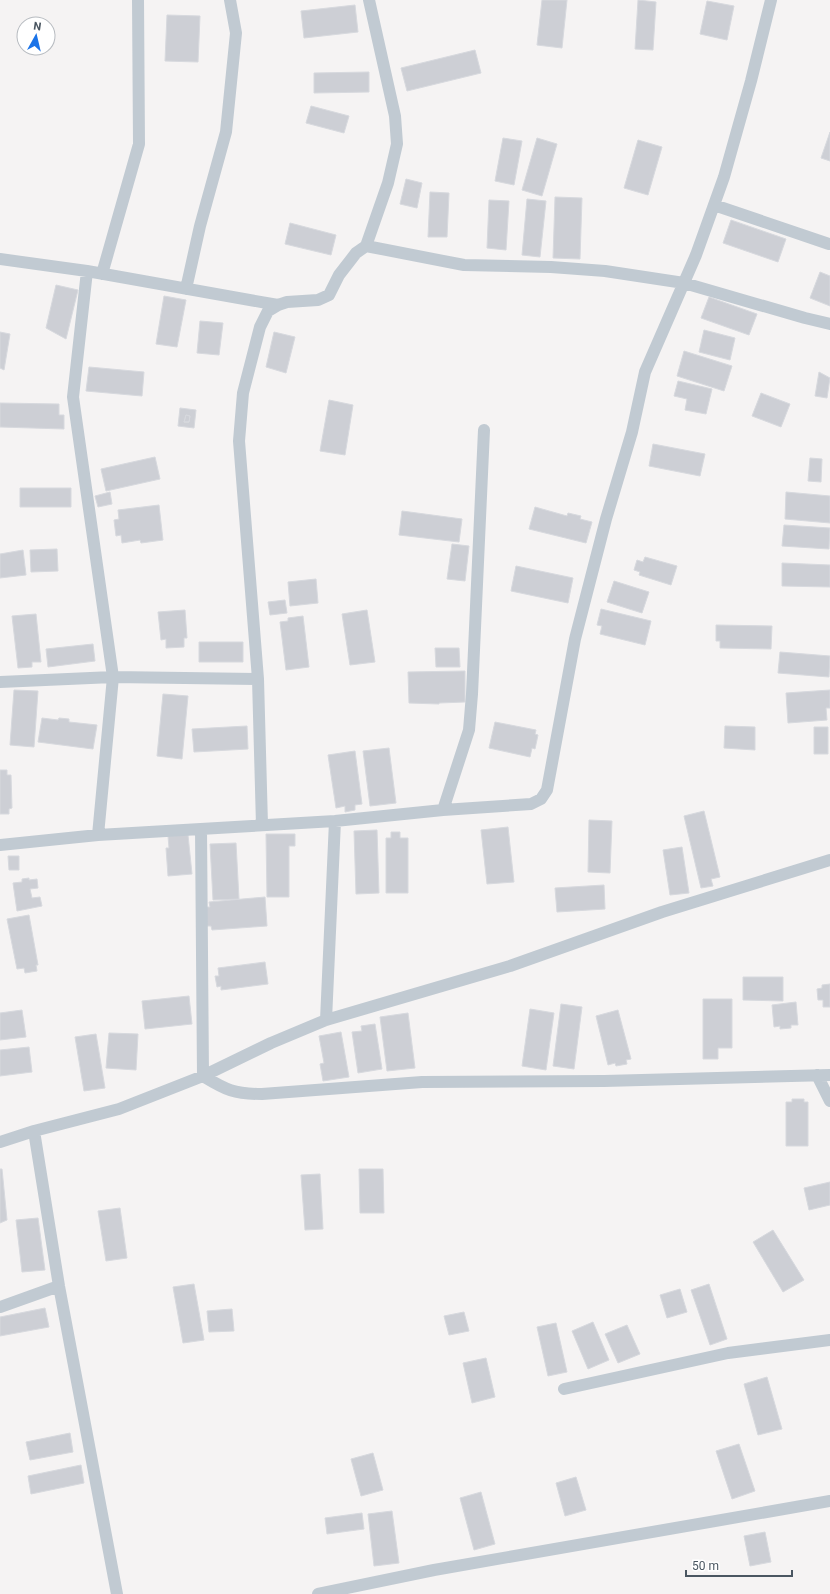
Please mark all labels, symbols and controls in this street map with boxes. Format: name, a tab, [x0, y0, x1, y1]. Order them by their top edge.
north arrow	[16, 16, 56, 56]
text: N	[33, 20, 42, 34]
scale bar	[686, 1552, 792, 1578]
text: 50 m	[692, 1559, 719, 1573]

